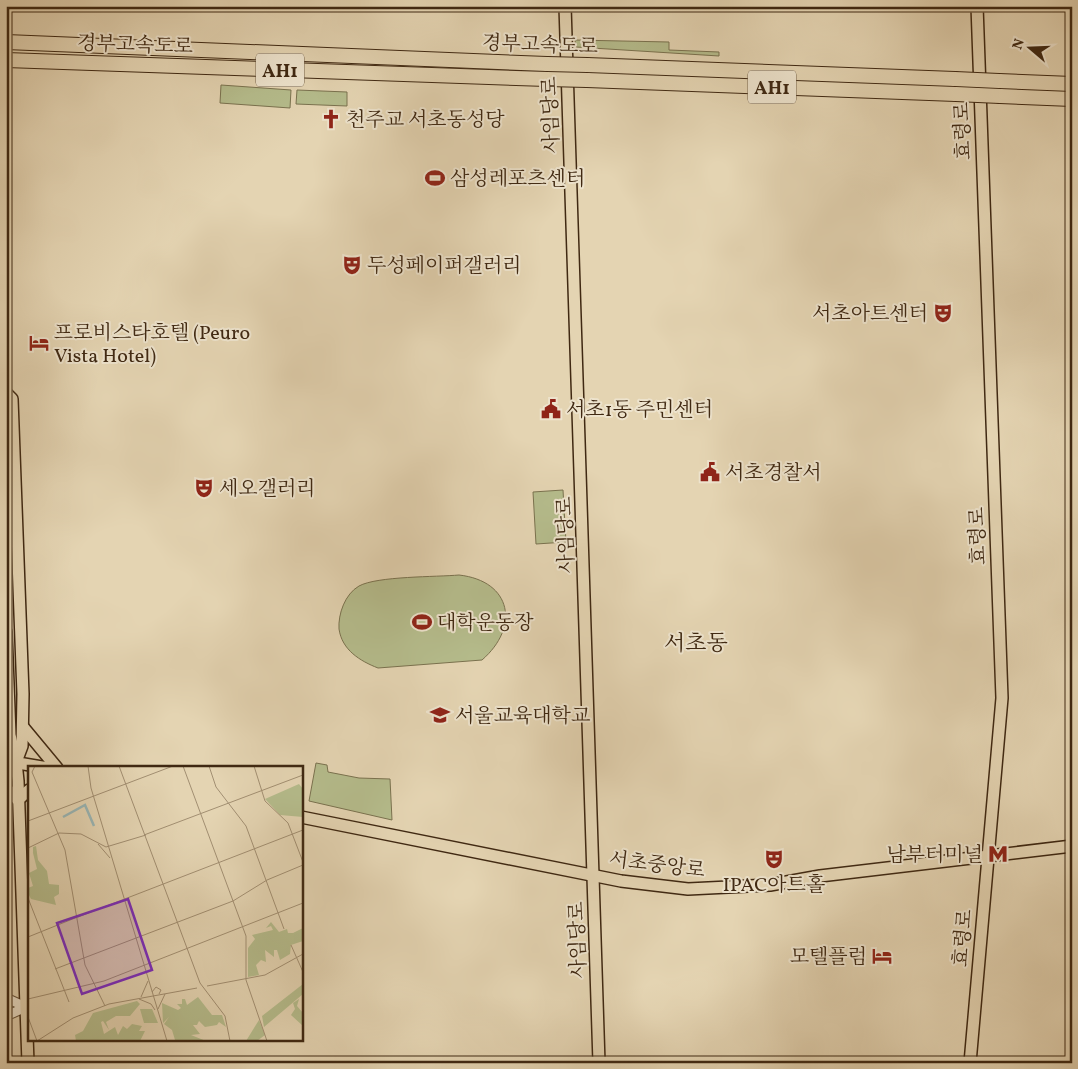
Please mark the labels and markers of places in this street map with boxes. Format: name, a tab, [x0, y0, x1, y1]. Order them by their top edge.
place label: 천주교 서초동성당	[346, 107, 505, 135]
church icon: 천주교 서초동성당	[320, 108, 342, 130]
place label: 삼성레포츠센터	[450, 166, 585, 194]
sports icon: 삼성레포츠센터	[424, 167, 446, 189]
place label: 두성페이퍼갤러리	[367, 253, 522, 281]
theatre icon: 두성페이퍼갤러리	[341, 254, 363, 276]
place label: 서초아트센터	[812, 301, 928, 329]
theatre icon: 서초아트센터	[932, 302, 954, 324]
place label: 프로비스타호텔 (Peuro Vista Hotel)	[54, 320, 250, 371]
hotel icon: 프로비스타호텔 (Peuro Vista Hotel)	[28, 332, 50, 354]
place label: 서초1동 주민센터	[566, 397, 713, 425]
public building icon: 서초1동 주민센터	[540, 398, 562, 420]
place label: 서초경찰서	[725, 460, 822, 488]
public building icon: 서초경찰서	[699, 461, 721, 483]
place label: 세오갤러리	[219, 476, 316, 504]
theatre icon: 세오갤러리	[193, 477, 215, 499]
place label: 대학운동장	[437, 610, 534, 638]
sports icon: 대학운동장	[411, 611, 433, 633]
place label: 서울교육대학교	[455, 703, 591, 731]
school or university icon: 서울교육대학교	[429, 704, 451, 726]
place label: 남부터미널	[886, 842, 983, 870]
metro station icon: 남부터미널	[987, 843, 1009, 865]
theatre icon: IPAC아트홀	[763, 848, 785, 870]
place label: IPAC아트홀	[723, 872, 825, 900]
place label: 모텔플럼	[790, 944, 867, 972]
hotel icon: 모텔플럼	[871, 945, 893, 967]

